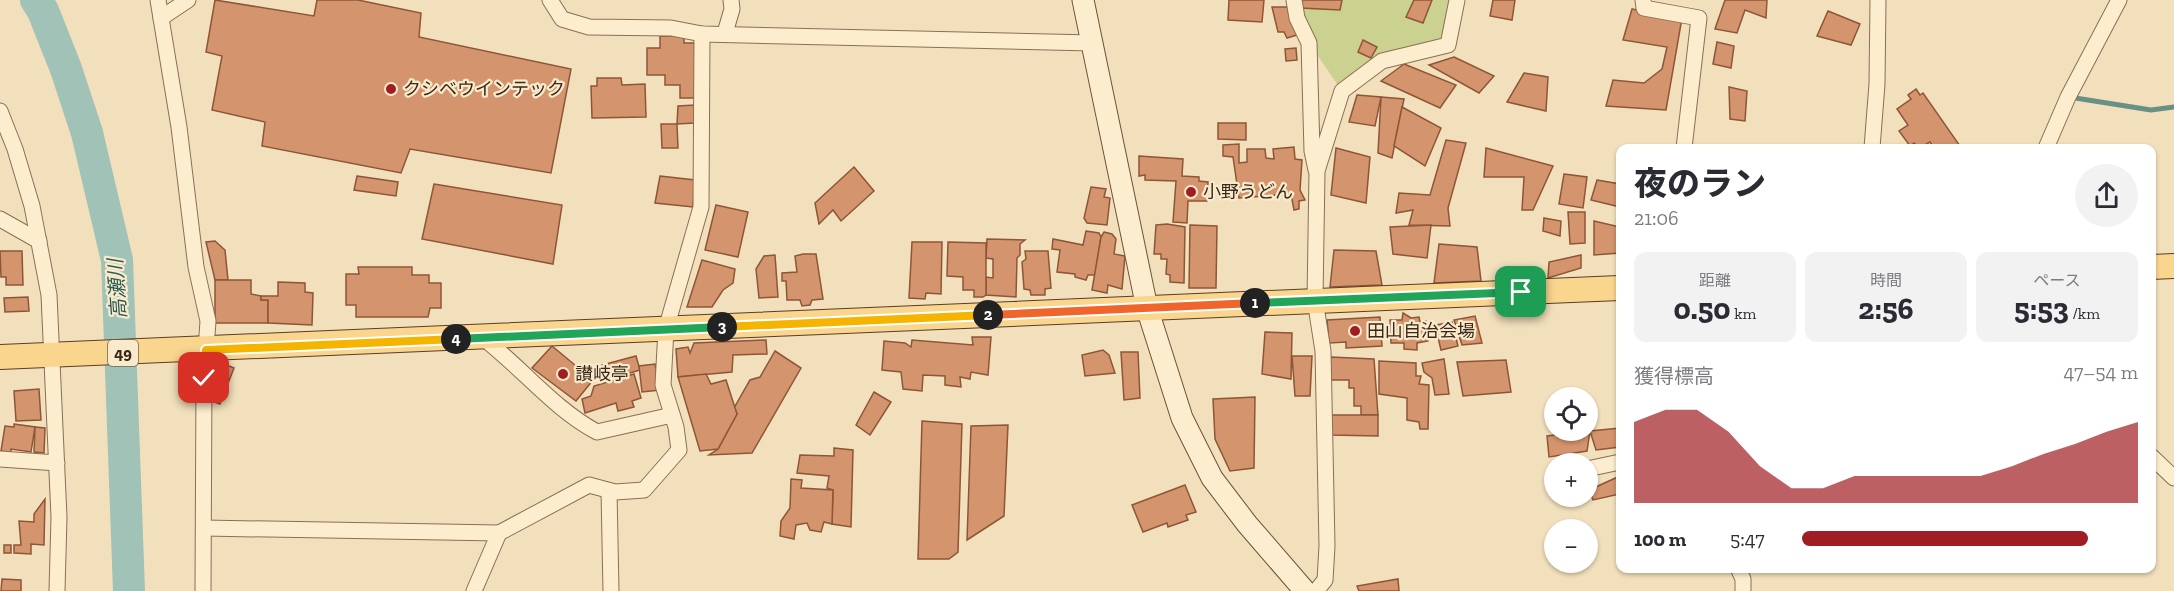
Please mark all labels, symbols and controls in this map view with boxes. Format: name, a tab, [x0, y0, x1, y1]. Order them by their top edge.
place label: クシベウインテック	[403, 78, 565, 100]
marker: クシベウインテック	[384, 82, 398, 96]
text: 夜のラン	[1634, 164, 1766, 203]
button: share	[2075, 164, 2138, 227]
place label: 小野うどん	[1203, 181, 1293, 203]
marker: 小野うどん	[1184, 185, 1198, 199]
text: 21:06	[1634, 206, 1679, 230]
water label: 高瀬川	[103, 256, 131, 320]
pin	[1495, 266, 1546, 317]
text: 距離	[1699, 271, 1731, 290]
text: 時間	[1870, 271, 1902, 290]
text: ペース	[2033, 271, 2081, 290]
icon: arrive	[1504, 275, 1537, 308]
pin: 1	[1240, 288, 1270, 318]
text: 0.50	[1674, 291, 1731, 327]
text: 2:56	[1858, 291, 1914, 327]
text: 5:53	[2014, 291, 2069, 327]
text: 1	[1252, 293, 1258, 312]
pin: 2	[973, 300, 1003, 330]
text: km	[1731, 304, 1756, 323]
text: /km	[2069, 304, 2100, 323]
text: 2	[984, 305, 992, 324]
pin: 3	[707, 312, 737, 342]
text: 3	[718, 317, 726, 336]
place label: 田山自治会場	[1367, 320, 1475, 342]
pin: 4	[441, 324, 471, 354]
marker: 田山自治会場	[1348, 324, 1362, 338]
text: 4	[451, 329, 461, 348]
road number: 49	[108, 340, 138, 366]
pin	[178, 352, 229, 403]
text: 47–54 m	[2064, 360, 2138, 384]
icon: check	[187, 361, 220, 394]
place label: 讃岐亭	[575, 363, 629, 385]
text: 獲得標高	[1634, 364, 1714, 388]
marker: 讃岐亭	[556, 367, 570, 381]
map controls	[1544, 387, 1598, 573]
button: locate	[1544, 387, 1598, 441]
button: +	[1544, 453, 1598, 507]
button: −	[1544, 519, 1598, 573]
text: 100 m	[1634, 527, 1686, 551]
text: 5:47	[1730, 527, 1765, 551]

